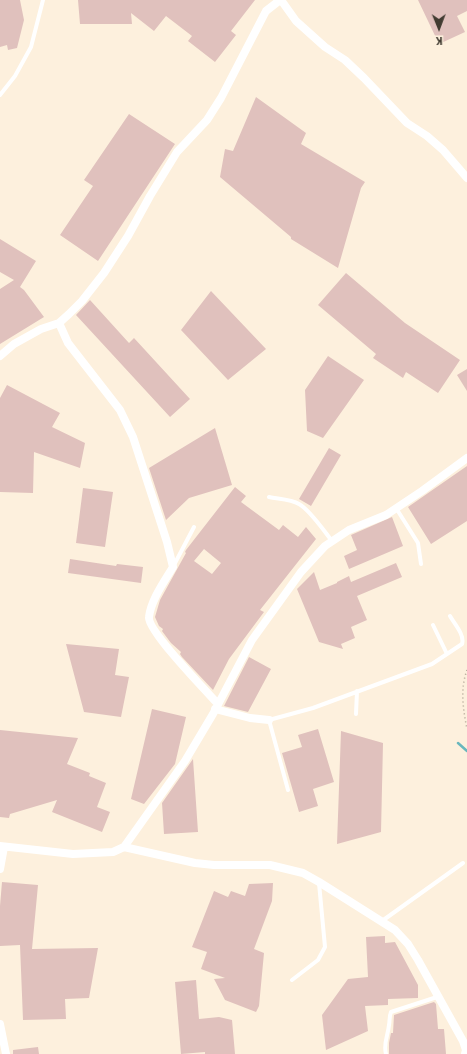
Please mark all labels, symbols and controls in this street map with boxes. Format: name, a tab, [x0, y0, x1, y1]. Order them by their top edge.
north arrow	[419, 8, 459, 48]
text: K	[436, 33, 443, 48]

